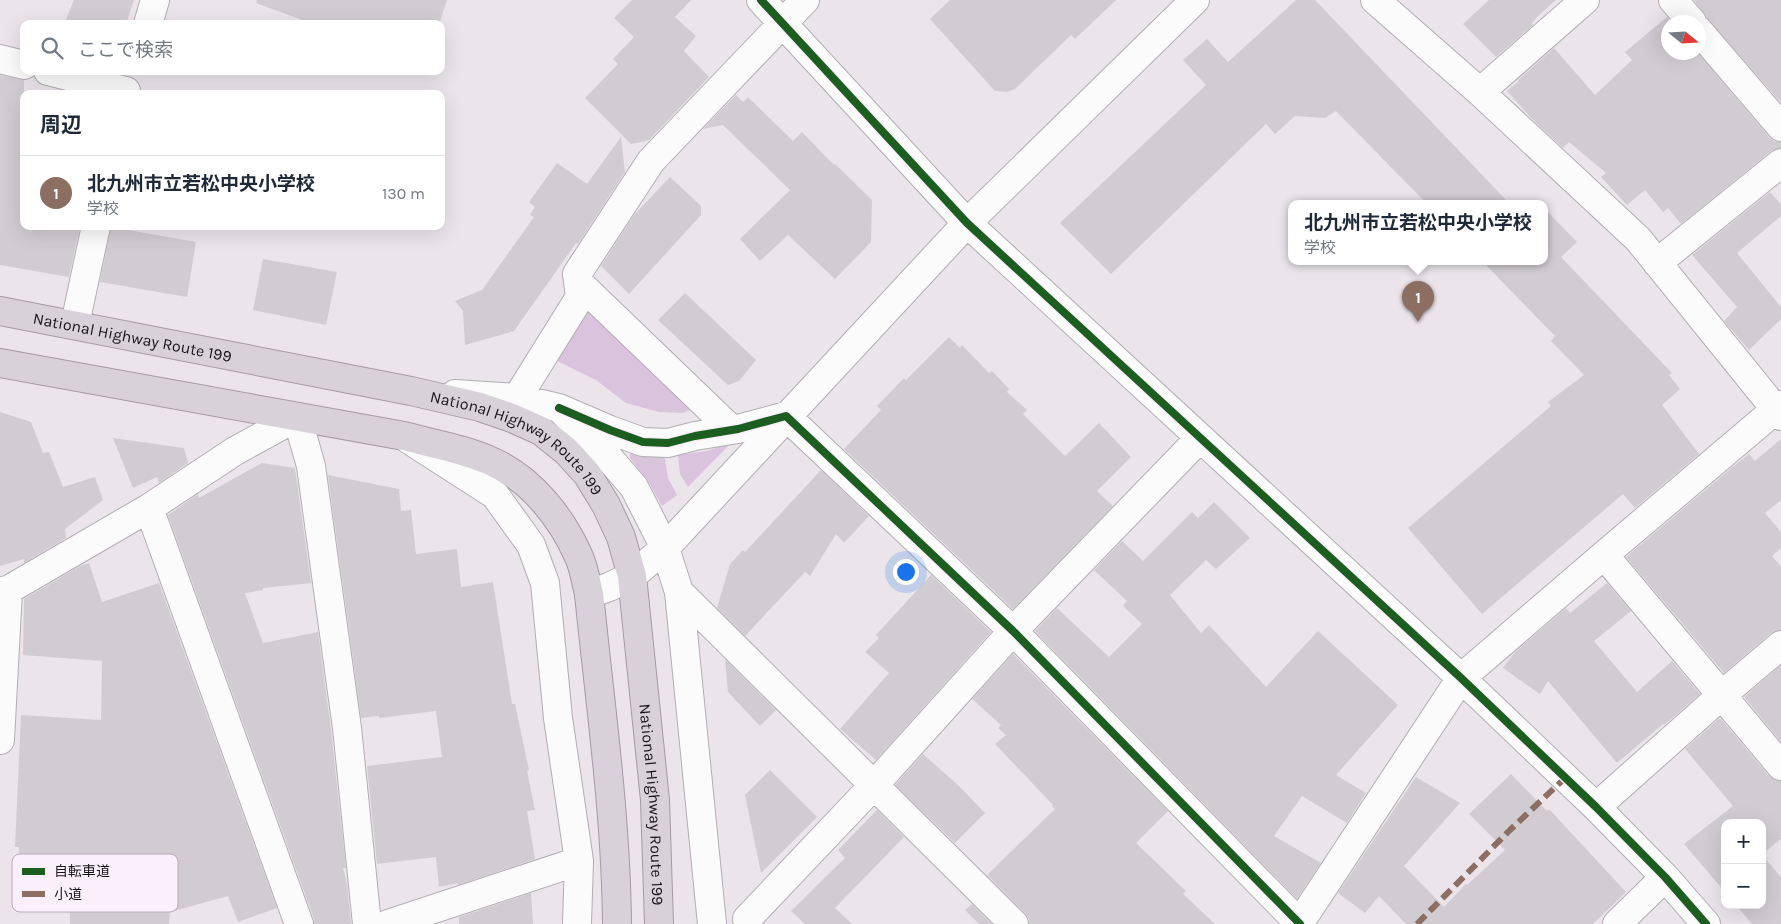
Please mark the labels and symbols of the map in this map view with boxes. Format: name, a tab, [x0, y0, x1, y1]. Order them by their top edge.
north arrow	[1661, 15, 1706, 60]
pin: 1	[1402, 281, 1434, 322]
street label: National Highway Route 199	[31, 308, 234, 365]
street label: National Highway Route 199	[429, 386, 607, 498]
your location	[893, 559, 919, 585]
street label: National Highway Route 199	[636, 703, 668, 906]
legend	[12, 854, 178, 912]
text: 自転車道	[54, 863, 110, 880]
text: 小道	[54, 886, 82, 903]

